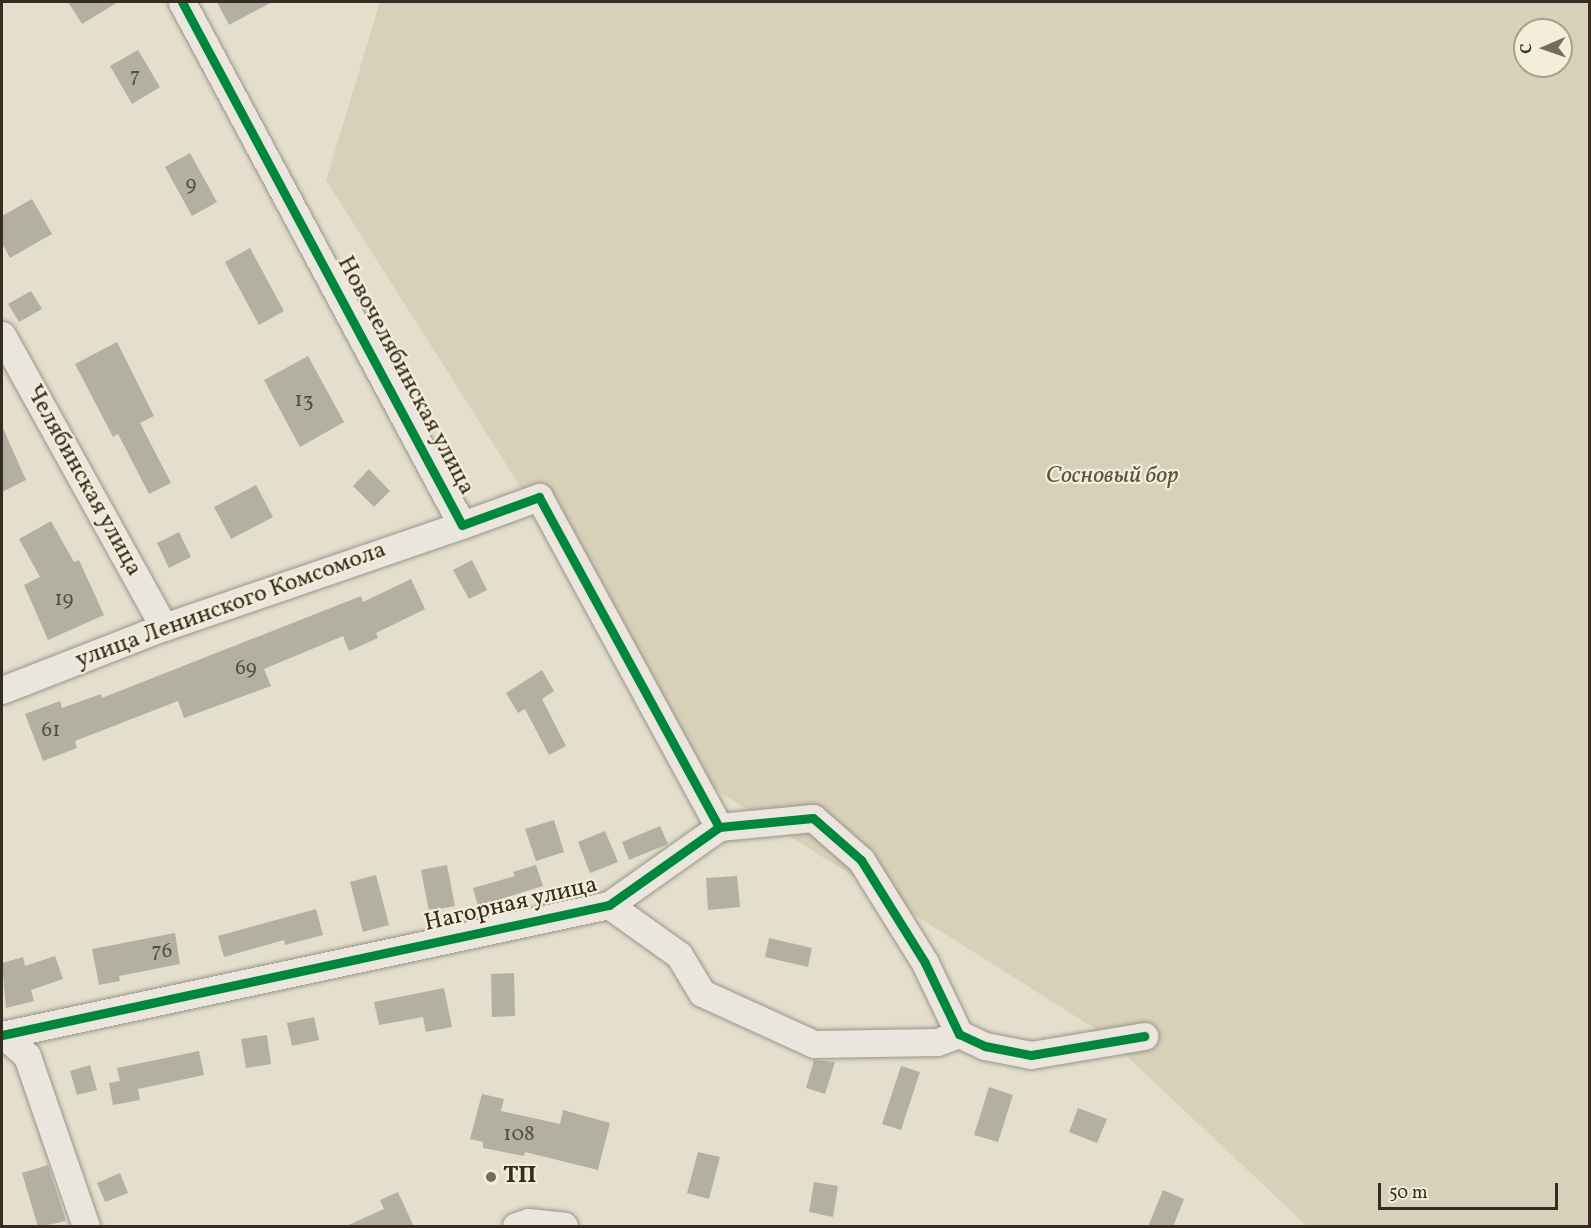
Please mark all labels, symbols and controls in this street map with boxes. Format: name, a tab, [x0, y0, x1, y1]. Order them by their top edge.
north arrow	[1513, 18, 1573, 78]
text: С	[1516, 43, 1538, 54]
house number: 7	[130, 64, 140, 90]
house number: 9	[186, 172, 196, 198]
street label: Новочелябинская улица	[330, 251, 480, 501]
street label: Челябинская улица	[18, 380, 148, 582]
house number: 13	[295, 388, 313, 414]
park label: Сосновый бор	[1046, 463, 1178, 491]
street label: улица Ленинского Комсомола	[72, 536, 390, 676]
house number: 19	[54, 587, 74, 613]
house number: 69	[235, 656, 257, 682]
house number: 61	[42, 718, 60, 744]
street label: Нагорная улица	[421, 871, 601, 939]
house number: 76	[152, 939, 172, 965]
house number: 108	[503, 1122, 535, 1148]
place label: ТП	[503, 1163, 537, 1191]
marker: ТП	[484, 1170, 498, 1184]
scale bar	[1381, 1171, 1561, 1209]
text: 50 m	[1389, 1181, 1428, 1206]

